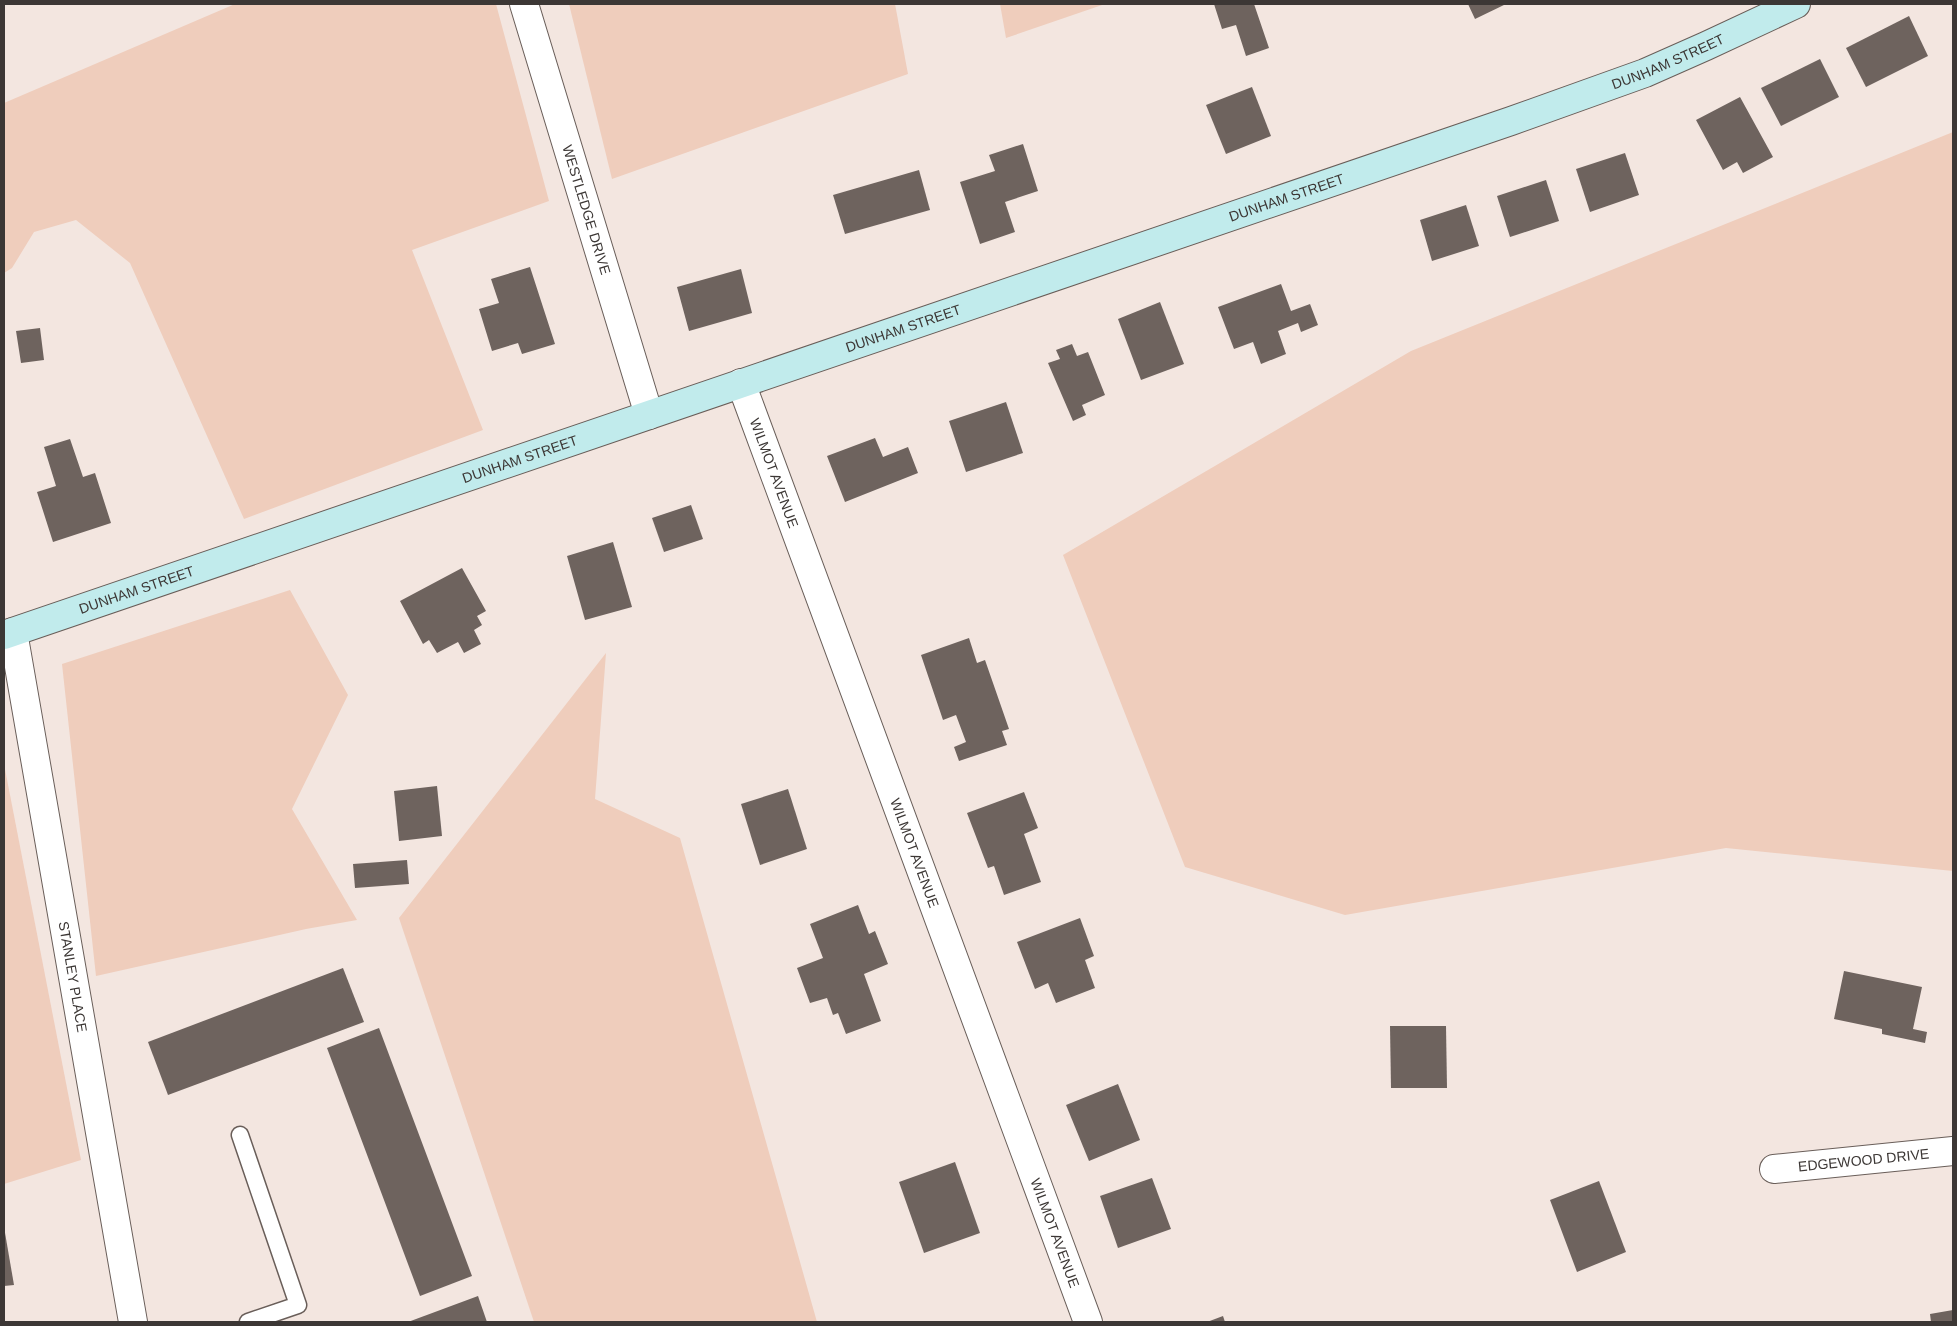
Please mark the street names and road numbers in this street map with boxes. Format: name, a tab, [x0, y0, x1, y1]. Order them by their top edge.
street label: DUNHAM STREET	[1609, 31, 1727, 92]
street label: WESTLEDGE DRIVE	[559, 143, 614, 276]
street label: DUNHAM STREET	[1227, 170, 1347, 225]
street label: DUNHAM STREET	[843, 301, 963, 355]
street label: WILMOT AVENUE	[747, 416, 802, 530]
street label: DUNHAM STREET	[460, 432, 580, 486]
street label: DUNHAM STREET	[77, 563, 197, 617]
street label: WILMOT AVENUE	[887, 796, 942, 910]
street label: STANLEY PLACE	[55, 920, 90, 1034]
street label: EDGEWOOD DRIVE	[1797, 1145, 1930, 1175]
street label: WILMOT AVENUE	[1028, 1176, 1083, 1290]

